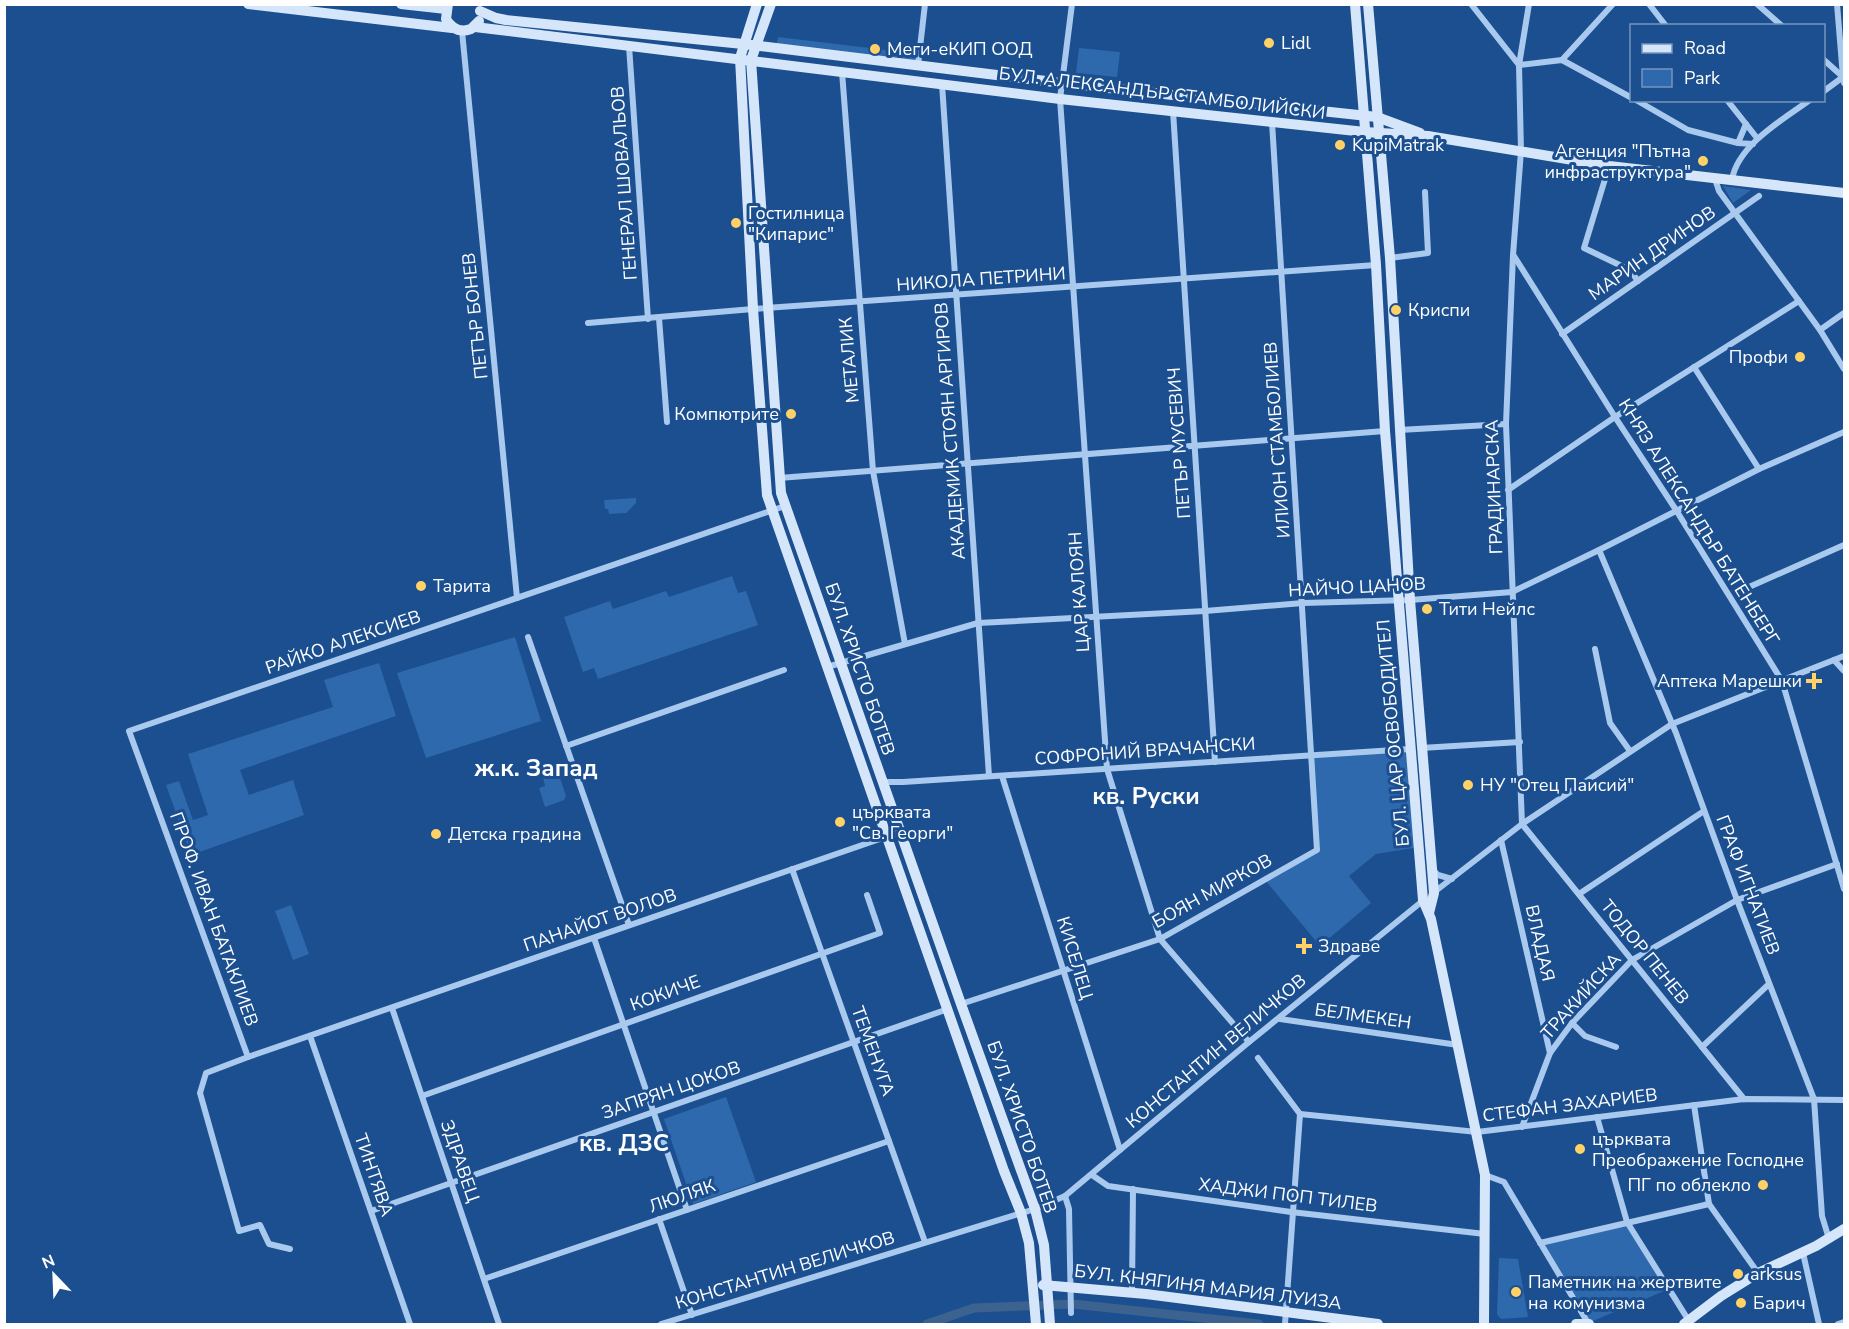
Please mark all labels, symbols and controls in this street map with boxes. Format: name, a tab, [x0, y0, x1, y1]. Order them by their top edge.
legend	[1630, 24, 1825, 102]
place label: Lidl	[1281, 31, 1311, 55]
marker: Lidl	[1262, 36, 1276, 50]
text: Road	[1684, 36, 1726, 60]
place label: Меги-еКИП ООД	[887, 37, 1033, 61]
marker: Меги-еКИП ООД	[868, 42, 882, 56]
street label: БУЛ. АЛЕКСАНДЪР СТАМБОЛИЙСКИ	[997, 61, 1327, 125]
text: Park	[1684, 66, 1721, 90]
street label: ГЕНЕРАЛ ШОВАЛЬОВ	[605, 85, 643, 281]
place label: KupiMatrak	[1352, 133, 1445, 157]
marker: KupiMatrak	[1333, 138, 1347, 152]
place label: Агенция "Пътна инфраструктура"	[1544, 139, 1691, 184]
marker: Агенция "Пътна инфраструктура"	[1696, 154, 1710, 168]
street label: МАРИН ДРИНОВ	[1584, 200, 1720, 306]
place label: Гостилница "Кипарис"	[748, 201, 845, 246]
marker: Гостилница "Кипарис"	[729, 216, 743, 230]
street label: ПЕТЪР БОНЕВ	[456, 251, 494, 381]
street label: НИКОЛА ПЕТРИНИ	[895, 261, 1067, 297]
place label: Криспи	[1408, 298, 1470, 322]
street label: АКАДЕМИК СТОЯН АРГИРОВ	[929, 302, 971, 560]
marker: Криспи	[1389, 303, 1403, 317]
street label: МЕТАЛИК	[833, 316, 865, 404]
street label: ИЛИОН СТАМБОЛИЕВ	[1258, 341, 1296, 539]
place label: Профи	[1729, 345, 1788, 369]
marker: Профи	[1793, 350, 1807, 364]
street label: ПЕТЪР МУСЕВИЧ	[1162, 366, 1196, 520]
street label: КНЯЗ АЛЕКСАНДЪР БАТЕНБЕРГ	[1613, 394, 1785, 650]
place label: Компютрите	[674, 402, 779, 426]
marker: Компютрите	[784, 407, 798, 421]
street label: ГРАДИНАРСКА	[1480, 419, 1508, 555]
street label: ЦАР КАЛОЯН	[1063, 531, 1095, 653]
street label: НАЙЧО ЦАНОВ	[1288, 571, 1426, 603]
place label: Тарита	[433, 574, 491, 598]
marker: Тарита	[414, 579, 428, 593]
street label: БУЛ. ХРИСТО БОТЕВ	[819, 580, 901, 758]
place label: Тити Нейлс	[1439, 597, 1535, 621]
marker: Тити Нейлс	[1420, 602, 1434, 616]
street label: РАЙКО АЛЕКСИЕВ	[262, 604, 424, 680]
street label: БУЛ. ЦАР ОСВОБОДИТЕЛ	[1371, 618, 1415, 848]
place label: Аптека Марешки	[1657, 669, 1802, 693]
marker: Аптека Марешки	[1807, 674, 1821, 688]
street label: СОФРОНИЙ ВРАЧАНСКИ	[1034, 731, 1256, 771]
district label: ж.к. Запад	[473, 752, 598, 784]
place label: НУ "Отец Паисий"	[1480, 773, 1634, 797]
marker: НУ "Отец Паисий"	[1461, 778, 1475, 792]
district label: кв. Руски	[1092, 780, 1200, 812]
place label: църквата "Св. Георги"	[852, 800, 953, 845]
street label: ПРОФ. ИВАН БАТАКЛИЕВ	[164, 809, 264, 1029]
street label: ГРАФ ИГНАТИЕВ	[1710, 812, 1786, 958]
marker: църквата "Св. Георги"	[833, 815, 847, 829]
place label: Детска градина	[448, 822, 582, 846]
marker: Детска градина	[429, 827, 443, 841]
street label: БОЯН МИРКОВ	[1148, 848, 1276, 934]
street label: ПАНАЙОТ ВОЛОВ	[520, 883, 680, 957]
street label: ТОДОР ПЕНЕВ	[1595, 895, 1695, 1009]
street label: ВЛАДАЯ	[1520, 902, 1560, 984]
street label: КИСЕЛЕЦ	[1051, 914, 1099, 1002]
place label: Здраве	[1318, 934, 1380, 958]
marker: Здраве	[1295, 937, 1313, 955]
street label: ТРАКИЙСКА	[1536, 948, 1626, 1044]
street label: КОНСТАНТИН ВЕЛИЧКОВ	[1121, 968, 1311, 1134]
street label: КОКИЧЕ	[627, 969, 703, 1017]
street label: БЕЛМЕКЕН	[1313, 997, 1413, 1035]
street label: ТЕМЕНУГА	[846, 1003, 900, 1099]
street label: БУЛ. ХРИСТО БОТЕВ	[981, 1038, 1063, 1216]
street label: ЗАПРЯН ЦОКОВ	[598, 1055, 744, 1125]
street label: СТЕФАН ЗАХАРИЕВ	[1481, 1082, 1659, 1128]
street label: ЗДРАВЕЦ	[435, 1117, 485, 1205]
district label: кв. ДЗС	[579, 1127, 669, 1159]
place label: църквата Преображение Господне	[1592, 1127, 1804, 1172]
street label: ТИНТЯВА	[349, 1130, 399, 1220]
marker: църквата Преображение Господне	[1573, 1142, 1587, 1156]
street label: ХАДЖИ ПОП ТИЛЕВ	[1197, 1172, 1379, 1218]
street label: ЛЮЛЯК	[646, 1173, 719, 1218]
place label: ПГ по облекло	[1627, 1173, 1751, 1197]
marker: ПГ по облекло	[1756, 1178, 1770, 1192]
street label: КОНСТАНТИН ВЕЛИЧКОВ	[672, 1225, 898, 1315]
north arrow	[24, 1245, 84, 1305]
text: N	[39, 1250, 58, 1275]
street label: БУЛ. КНЯГИНЯ МАРИЯ ЛУИЗА	[1073, 1259, 1343, 1315]
place label: arksus	[1750, 1262, 1802, 1286]
marker: arksus	[1731, 1267, 1745, 1281]
place label: Паметник на жертвите на комунизма	[1528, 1270, 1722, 1315]
marker: Паметник на жертвите на комунизма	[1509, 1285, 1523, 1299]
place label: Барич	[1753, 1291, 1806, 1315]
marker: Барич	[1734, 1296, 1748, 1310]

